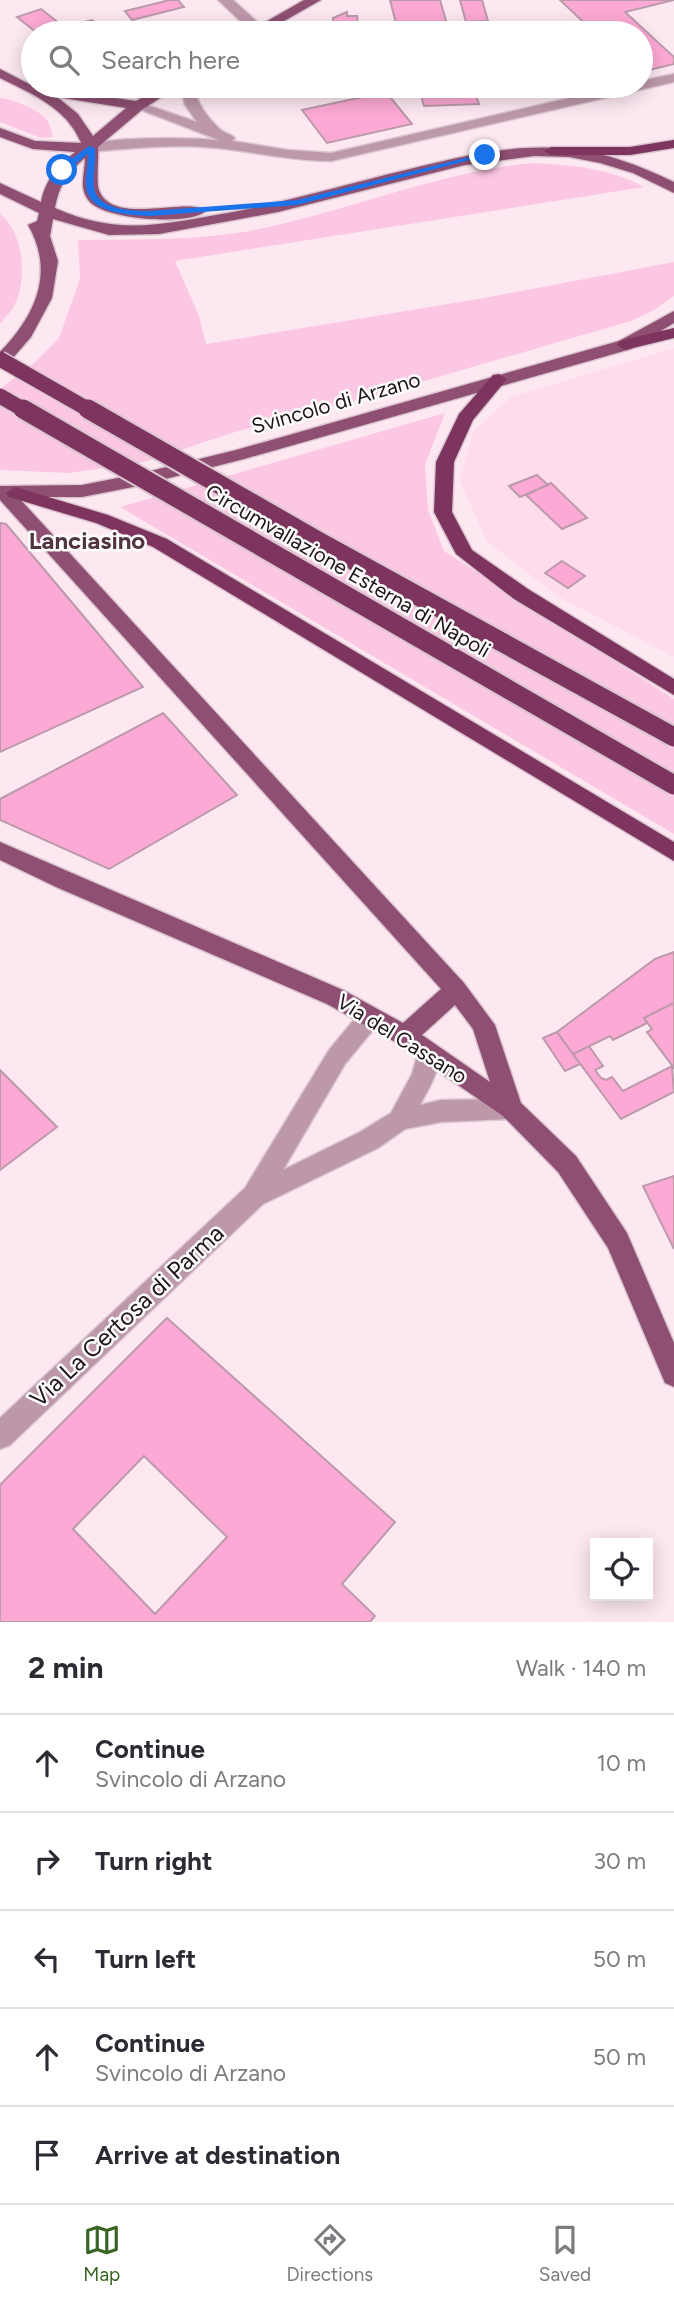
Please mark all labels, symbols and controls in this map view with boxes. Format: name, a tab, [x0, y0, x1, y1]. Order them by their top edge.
search box	[21, 21, 653, 98]
icon: search	[45, 41, 83, 79]
text: Search here	[101, 44, 240, 76]
route end	[469, 139, 500, 170]
route start	[46, 154, 77, 185]
street label: Svincolo di Arzano	[249, 366, 423, 439]
street label: Circumvallazione Esterna di Napoli	[201, 479, 495, 663]
district label: Lanciasino	[29, 526, 145, 555]
street label: Via del Cassano	[332, 989, 472, 1089]
street label: Via La Certosa di Parma	[24, 1218, 229, 1413]
map controls	[590, 1538, 653, 1601]
button: locate	[590, 1538, 653, 1601]
text: 2 min	[28, 1649, 104, 1686]
text: Walk · 140 m	[516, 1654, 646, 1682]
text: Continue	[95, 1733, 205, 1765]
icon: ahead	[28, 1744, 66, 1782]
text: 10 m	[597, 1749, 646, 1777]
text: Svincolo di Arzano	[95, 1765, 286, 1793]
icon: right	[28, 1842, 66, 1880]
text: Turn right	[95, 1845, 212, 1877]
text: 30 m	[593, 1847, 646, 1875]
icon: left	[28, 1940, 66, 1978]
text: Turn left	[95, 1943, 196, 1975]
text: 50 m	[593, 1945, 646, 1973]
text: Continue	[95, 2027, 205, 2059]
icon: ahead	[28, 2038, 66, 2076]
text: 50 m	[593, 2043, 646, 2071]
text: Svincolo di Arzano	[95, 2059, 286, 2087]
icon: arrive	[28, 2136, 66, 2174]
text: Arrive at destination	[95, 2139, 340, 2171]
tab: Map	[83, 2221, 121, 2286]
tab: Directions	[286, 2221, 373, 2286]
tab: Saved	[539, 2221, 591, 2286]

